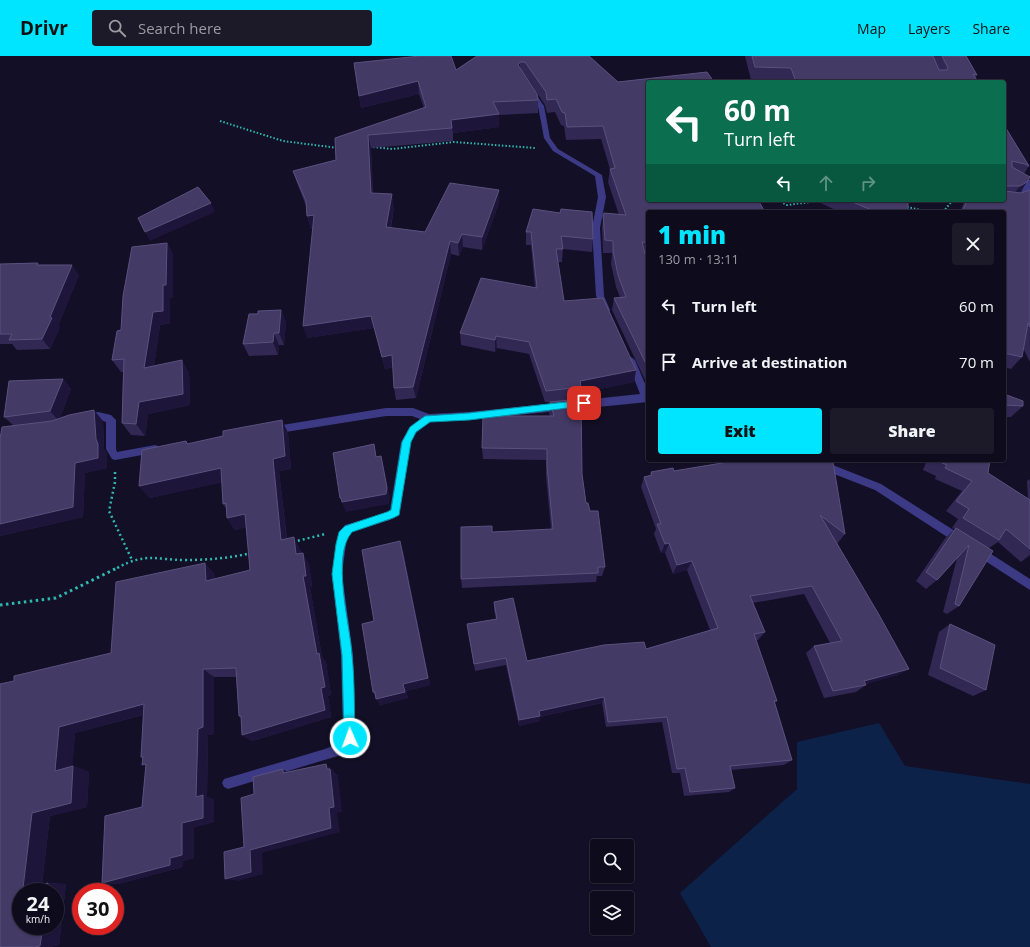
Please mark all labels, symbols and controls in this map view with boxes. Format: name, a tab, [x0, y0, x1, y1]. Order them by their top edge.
search box	[92, 10, 372, 46]
text: Drivr	[20, 15, 68, 41]
icon: search	[106, 17, 128, 39]
text: Search here	[138, 18, 222, 38]
text: Map	[857, 19, 886, 38]
text: Layers	[908, 19, 950, 38]
text: Share	[972, 19, 1010, 38]
text: 60 m	[724, 91, 791, 129]
icon: left	[658, 96, 710, 148]
text: Turn left	[724, 127, 795, 151]
icon: left	[773, 172, 795, 194]
icon: ahead	[815, 172, 837, 194]
icon: right	[857, 172, 879, 194]
text: 1 min	[658, 218, 726, 251]
button: close	[952, 223, 994, 265]
text: 130 m · 13:11	[658, 250, 739, 268]
icon: left	[658, 295, 680, 317]
text: Turn left	[692, 296, 757, 316]
text: 60 m	[959, 296, 994, 316]
icon: arrive	[658, 351, 680, 373]
text: Arrive at destination	[692, 352, 847, 372]
text: 70 m	[959, 352, 994, 372]
pin	[567, 386, 601, 420]
icon: arrive	[573, 392, 595, 414]
button: Exit	[658, 408, 822, 454]
button: Share	[830, 408, 994, 454]
position arrow	[329, 717, 371, 759]
map controls	[590, 839, 634, 935]
button: search	[590, 839, 634, 883]
speed limit sign: 30	[72, 883, 124, 935]
text: 24	[27, 890, 49, 917]
button: layers	[590, 891, 634, 935]
text: km/h	[26, 912, 50, 926]

